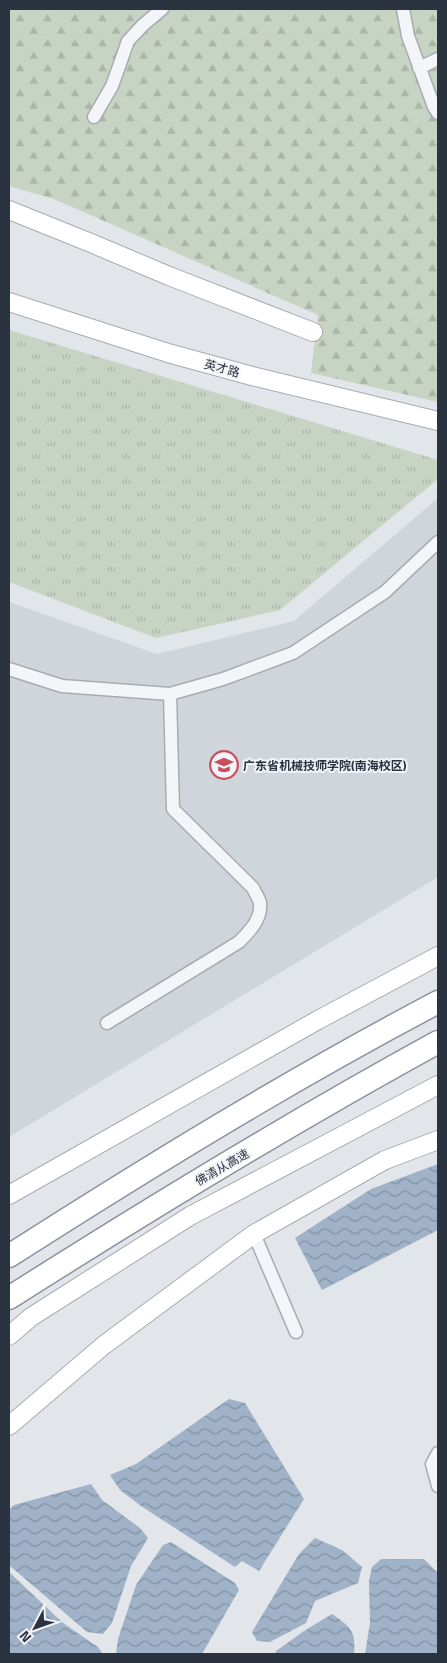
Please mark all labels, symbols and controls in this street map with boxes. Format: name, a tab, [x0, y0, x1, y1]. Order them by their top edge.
street label: 英才路	[202, 354, 242, 382]
school or university icon: 广东省机械技师学院(南海校区)	[209, 750, 239, 780]
place label: 广东省机械技师学院(南海校区)	[243, 756, 407, 775]
street label: 佛清从高速	[191, 1144, 253, 1190]
north arrow	[10, 1603, 60, 1653]
text: N	[14, 1626, 36, 1647]

